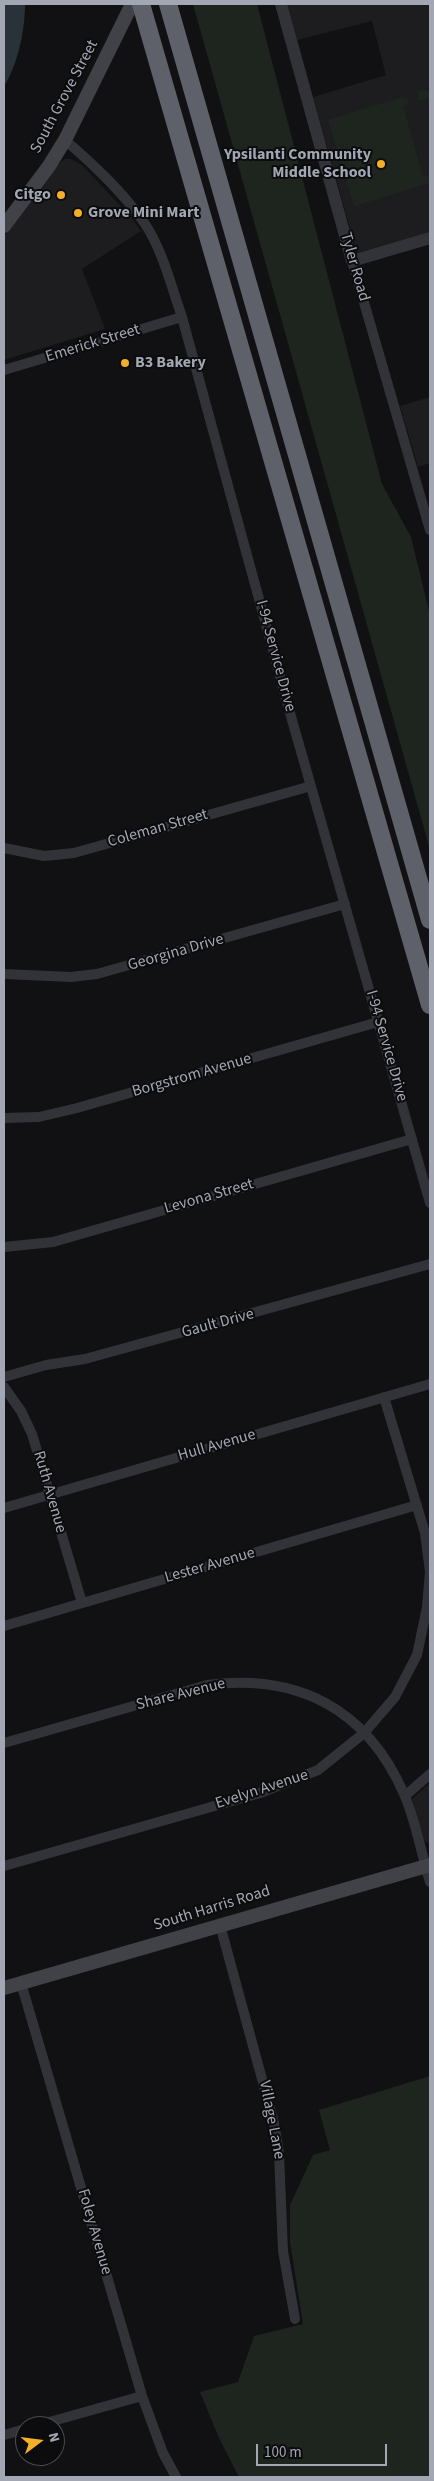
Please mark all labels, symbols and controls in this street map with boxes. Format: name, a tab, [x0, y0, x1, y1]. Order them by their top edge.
street label: South Grove Street	[27, 37, 103, 157]
place label: Ypsilanti Community Middle School	[224, 145, 371, 183]
marker: Ypsilanti Community Middle School	[375, 158, 387, 170]
place label: Citgo	[14, 185, 51, 205]
marker: Citgo	[55, 189, 67, 201]
place label: Grove Mini Mart	[88, 203, 199, 223]
marker: Grove Mini Mart	[72, 207, 84, 219]
street label: Tyler Road	[335, 230, 373, 304]
street label: Emerick Street	[44, 321, 142, 367]
place label: B3 Bakery	[135, 353, 206, 373]
marker: B3 Bakery	[119, 357, 131, 369]
street label: I-94 Service Drive	[251, 598, 299, 714]
street label: Coleman Street	[106, 806, 210, 852]
street label: Georgina Drive	[126, 930, 226, 976]
street label: I-94 Service Drive	[361, 988, 411, 1104]
street label: Borgstrom Avenue	[130, 1050, 254, 1102]
street label: Levona Street	[162, 1175, 256, 1219]
street label: Gault Drive	[180, 1305, 256, 1343]
street label: Hull Avenue	[176, 1426, 258, 1466]
street label: Ruth Avenue	[28, 1449, 70, 1535]
street label: Lester Avenue	[163, 1544, 257, 1588]
street label: Share Avenue	[134, 1675, 228, 1715]
street label: Evelyn Avenue	[213, 1766, 311, 1814]
street label: South Harris Road	[151, 1882, 273, 1936]
street label: Village Lane	[254, 2079, 288, 2161]
street label: Foley Avenue	[73, 2187, 115, 2277]
north arrow	[15, 2416, 65, 2466]
text: N	[43, 2430, 64, 2444]
scale bar	[259, 2434, 390, 2466]
text: 100 m	[264, 2442, 302, 2463]

